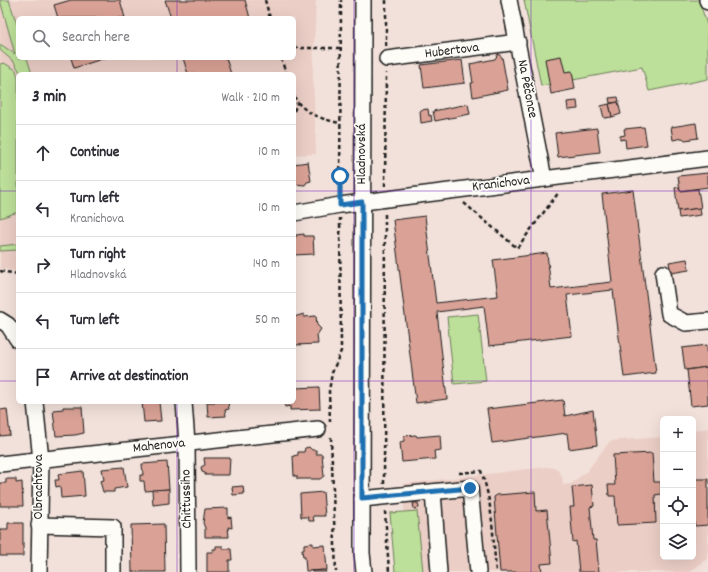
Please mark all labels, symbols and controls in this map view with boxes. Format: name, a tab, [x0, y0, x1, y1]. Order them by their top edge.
search box	[16, 16, 296, 60]
icon: search	[30, 27, 52, 49]
text: Search here	[62, 27, 130, 49]
street label: Hubertova	[424, 38, 481, 64]
street label: Na Pěčonce	[512, 58, 542, 120]
text: 3 min	[32, 86, 66, 110]
text: Walk · 210 m	[222, 89, 280, 108]
street label: Hladnovská	[352, 124, 372, 184]
icon: ahead	[32, 142, 54, 164]
text: Continue	[70, 142, 119, 164]
text: 10 m	[258, 143, 280, 162]
route start	[331, 167, 349, 185]
street label: Kranichova	[471, 170, 531, 197]
text: Turn left	[70, 188, 119, 210]
icon: left	[32, 198, 54, 220]
text: 10 m	[258, 199, 280, 218]
text: Kranichova	[70, 210, 124, 229]
text: Turn right	[70, 244, 126, 266]
icon: right	[32, 254, 54, 276]
text: 140 m	[253, 255, 280, 274]
text: Hladnovská	[70, 266, 126, 285]
icon: left	[32, 310, 54, 332]
text: Turn left	[70, 310, 119, 332]
text: 50 m	[255, 311, 280, 330]
icon: arrive	[32, 366, 54, 388]
text: Arrive at destination	[70, 366, 188, 388]
map controls	[660, 416, 696, 560]
button: +	[660, 416, 696, 452]
street label: Mahenova	[132, 433, 187, 459]
button: −	[660, 452, 696, 488]
street label: Olbrachtova	[29, 454, 49, 520]
street label: Chittussiho	[176, 469, 198, 529]
route end	[461, 479, 479, 497]
button: locate	[660, 488, 696, 524]
button: layers	[660, 524, 696, 560]

